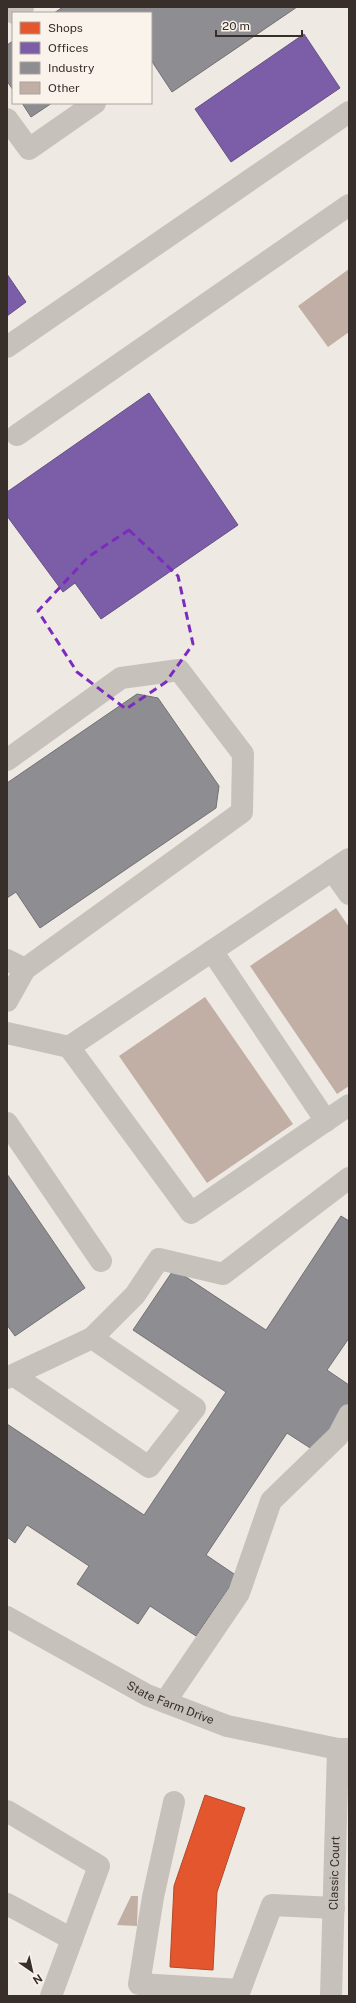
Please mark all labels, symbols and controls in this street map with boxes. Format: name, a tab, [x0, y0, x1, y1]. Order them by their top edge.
legend	[12, 12, 152, 104]
scale bar	[216, 12, 302, 38]
text: 20 m	[222, 19, 250, 33]
text: Shops	[48, 21, 83, 35]
text: Offices	[48, 41, 88, 55]
text: Industry	[48, 61, 95, 75]
text: Other	[48, 81, 80, 95]
street label: State Farm Drive	[124, 1678, 216, 1727]
street label: Classic Court	[326, 1835, 343, 1910]
north arrow	[12, 1951, 52, 1991]
text: N	[31, 1972, 45, 1987]

